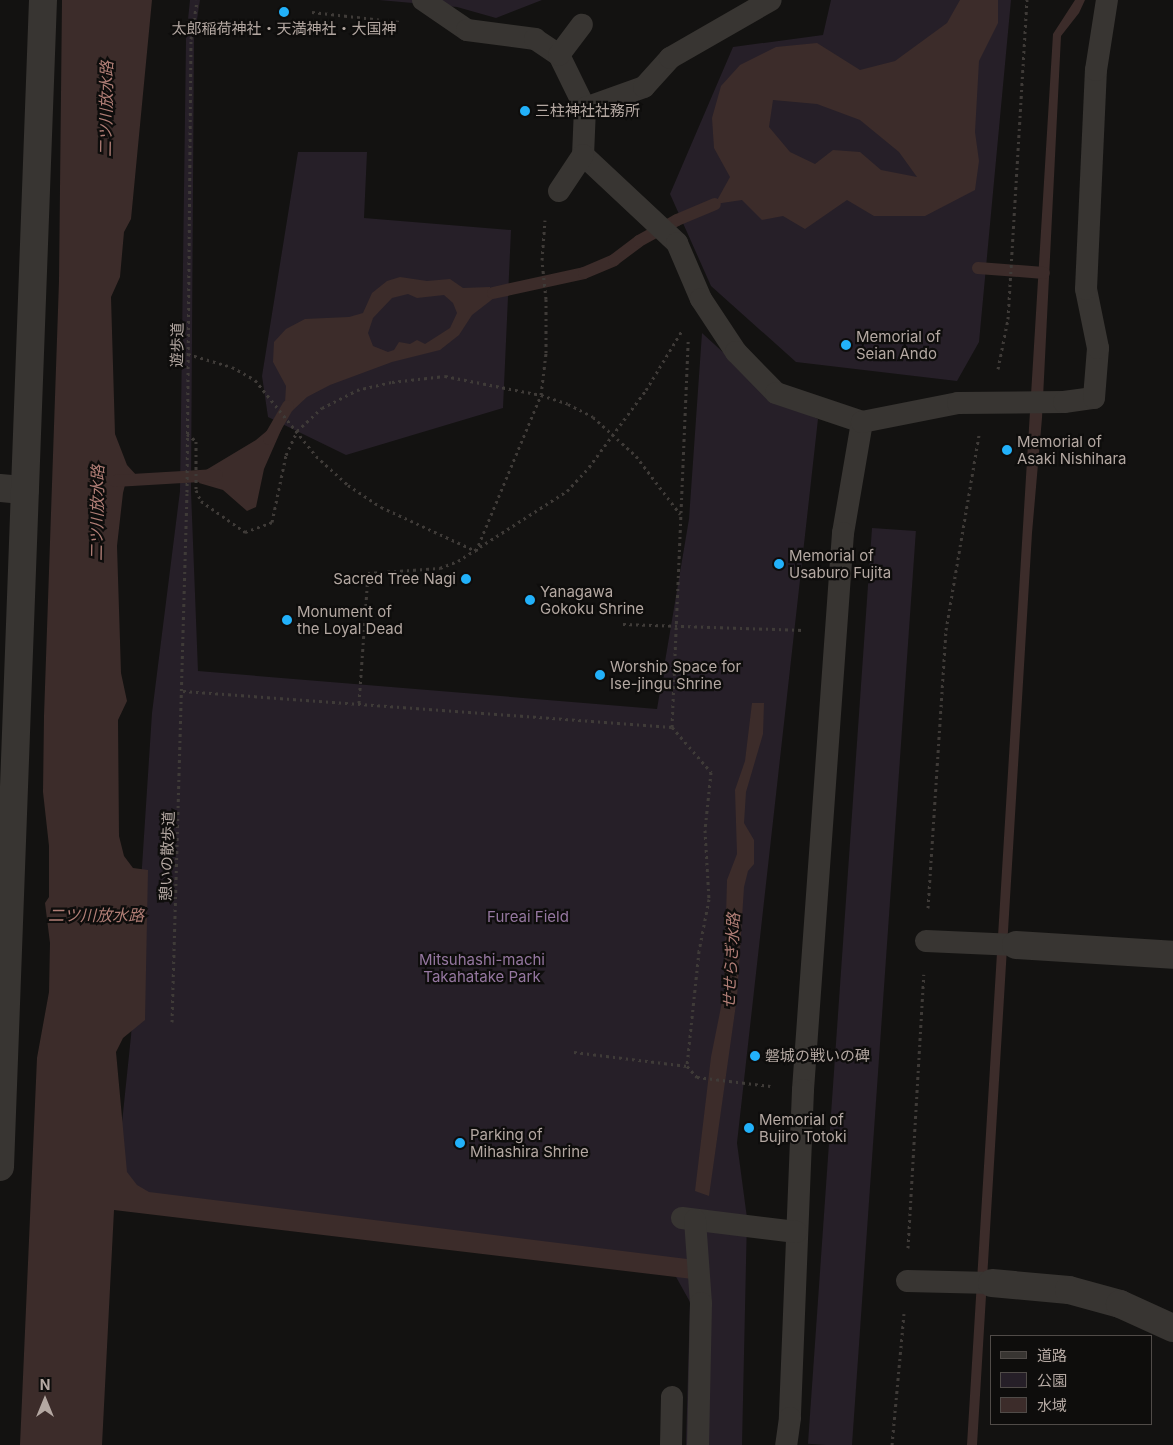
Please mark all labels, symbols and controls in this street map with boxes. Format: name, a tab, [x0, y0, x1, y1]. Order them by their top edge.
marker: 太郎稲荷神社・天満神社・大国神	[278, 6, 290, 18]
place label: 太郎稲荷神社・天満神社・大国神	[172, 20, 396, 38]
water label: 二ツ川放水路	[96, 61, 116, 157]
place label: 三柱神社社務所	[535, 102, 640, 120]
marker: 三柱神社社務所	[519, 105, 531, 117]
street label: 遊歩道	[168, 322, 186, 368]
place label: Memorial of Seian Ando	[856, 327, 941, 362]
marker: Memorial of Seian Ando	[840, 339, 852, 351]
place label: Memorial of Asaki Nishihara	[1017, 432, 1126, 467]
marker: Memorial of Asaki Nishihara	[1001, 444, 1013, 456]
water label: 二ツ川放水路	[87, 465, 107, 561]
place label: Memorial of Usaburo Fujita	[789, 546, 891, 581]
marker: Memorial of Usaburo Fujita	[773, 558, 785, 570]
place label: Sacred Tree Nagi	[333, 570, 456, 588]
marker: Sacred Tree Nagi	[460, 573, 472, 585]
place label: Yanagawa Gokoku Shrine	[540, 582, 644, 617]
marker: Yanagawa Gokoku Shrine	[524, 594, 536, 606]
place label: Monument of the Loyal Dead	[297, 602, 403, 637]
marker: Monument of the Loyal Dead	[281, 614, 293, 626]
place label: Worship Space for Ise-jingu Shrine	[610, 657, 741, 692]
marker: Worship Space for Ise-jingu Shrine	[594, 669, 606, 681]
street label: 憩いの散歩道	[156, 811, 178, 901]
water label: 二ツ川放水路	[48, 905, 144, 925]
park label: Fureai Field	[487, 908, 569, 926]
water label: せせらぎ水路	[719, 913, 743, 1009]
park label: Mitsuhashi-machi Takahatake Park	[419, 950, 545, 985]
place label: 磐城の戦いの碑	[765, 1047, 870, 1065]
marker: 磐城の戦いの碑	[749, 1050, 761, 1062]
place label: Memorial of Bujiro Totoki	[759, 1110, 847, 1145]
marker: Memorial of Bujiro Totoki	[743, 1122, 755, 1134]
place label: Parking of Mihashira Shrine	[470, 1125, 589, 1160]
marker: Parking of Mihashira Shrine	[454, 1137, 466, 1149]
legend	[990, 1335, 1153, 1425]
text: 道路	[1037, 1346, 1067, 1365]
text: 公園	[1037, 1371, 1067, 1390]
north arrow	[20, 1375, 70, 1425]
text: N	[40, 1376, 50, 1393]
text: 水域	[1037, 1396, 1067, 1415]

